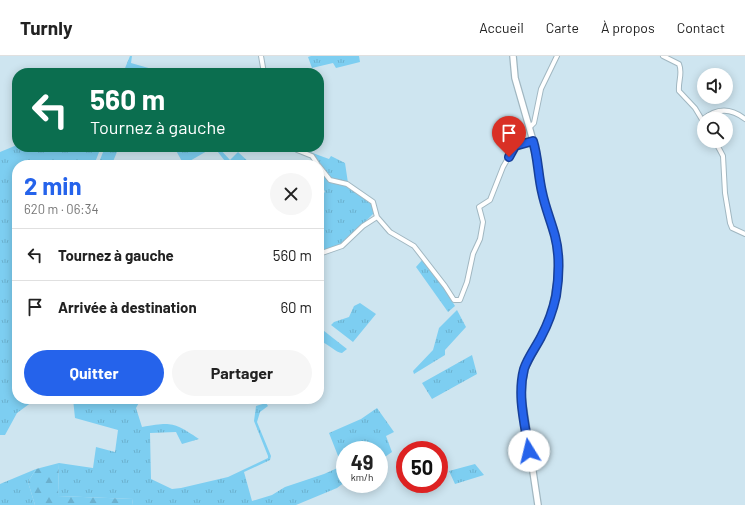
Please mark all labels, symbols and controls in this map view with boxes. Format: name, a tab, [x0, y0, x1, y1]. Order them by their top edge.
text: Turnly	[20, 16, 72, 39]
text: Accueil	[479, 19, 524, 36]
text: Carte	[546, 19, 579, 36]
text: À propos	[601, 19, 655, 36]
text: Contact	[677, 19, 725, 36]
map controls	[697, 68, 733, 148]
button: sound	[697, 68, 733, 104]
text: 560 m	[90, 82, 165, 116]
icon: left	[24, 84, 76, 136]
button: search	[697, 112, 733, 148]
text: Tournez à gauche	[90, 116, 226, 138]
pin	[492, 116, 526, 157]
icon: arrive	[498, 122, 520, 144]
text: 2 min	[24, 171, 82, 200]
button: close	[270, 173, 312, 215]
text: 620 m · 06:34	[24, 201, 99, 217]
icon: left	[24, 244, 46, 266]
text: Tournez à gauche	[58, 246, 174, 264]
text: 560 m	[273, 246, 312, 264]
icon: arrive	[24, 296, 46, 318]
text: Arrivée à destination	[58, 298, 197, 316]
text: 60 m	[280, 298, 312, 316]
button: Quitter	[24, 350, 164, 396]
button: Partager	[172, 350, 312, 396]
position arrow	[508, 430, 550, 472]
speed limit sign: 50	[396, 441, 448, 493]
text: 49	[351, 450, 373, 474]
text: km/h	[351, 471, 373, 483]

